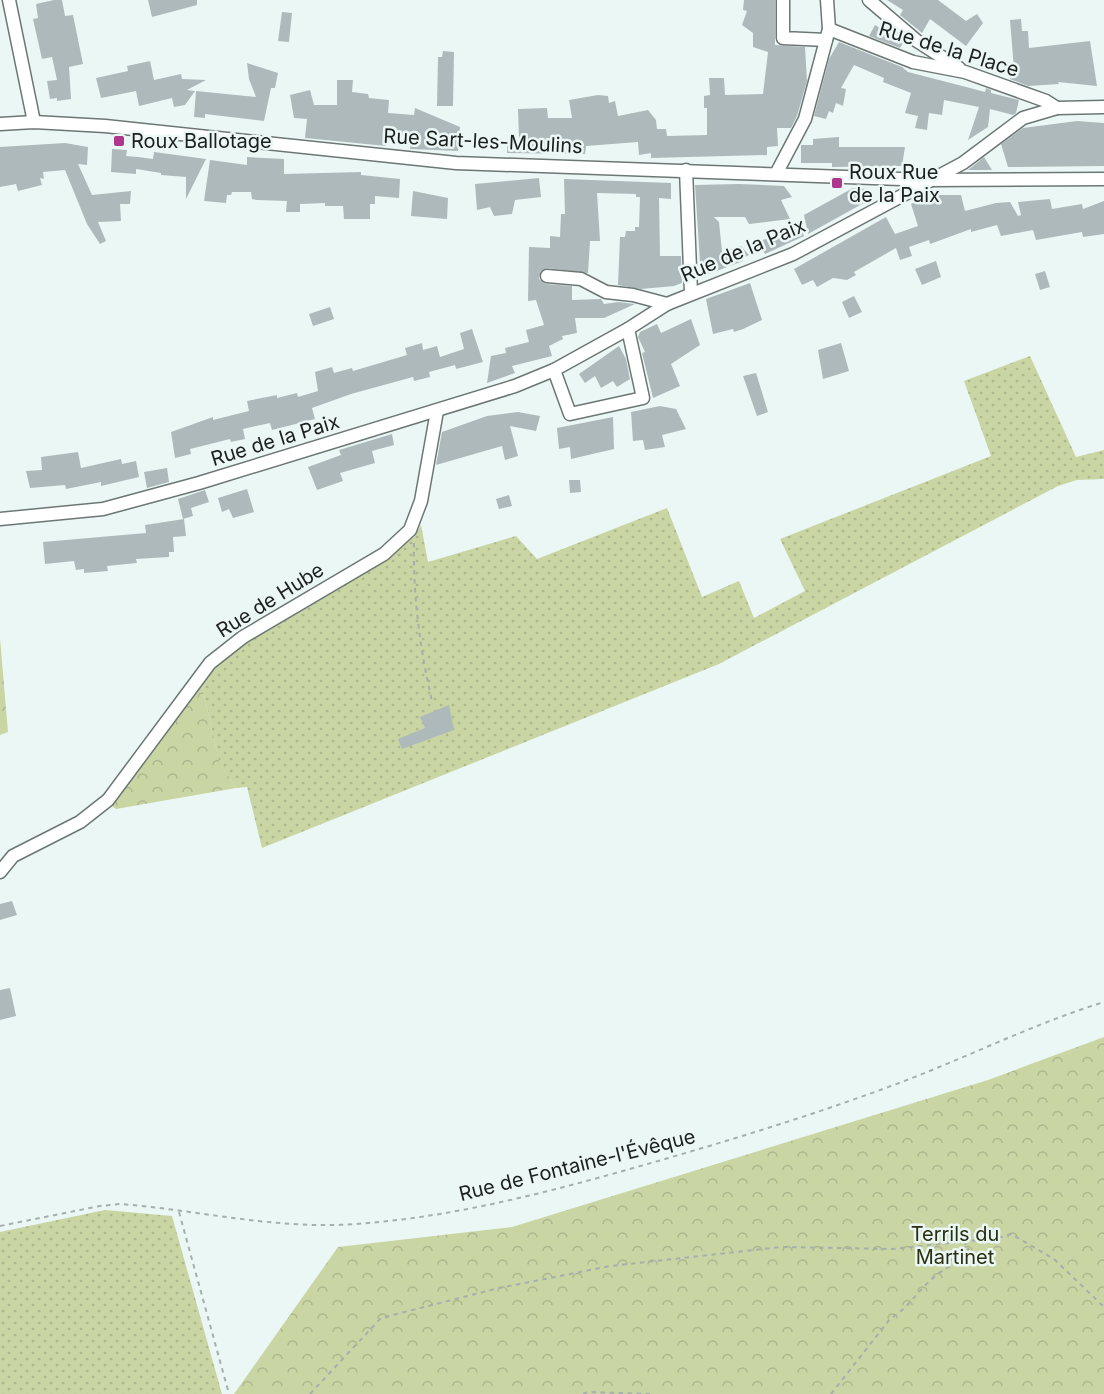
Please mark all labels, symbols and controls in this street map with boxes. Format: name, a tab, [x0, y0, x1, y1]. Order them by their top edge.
street label: Rue de la Place	[876, 16, 1022, 82]
street label: Rue Sart-les-Moulins	[383, 124, 583, 158]
place label: Roux Ballotage	[131, 129, 272, 153]
marker: Roux Ballotage	[112, 134, 126, 148]
place label: Roux Rue de la Paix	[849, 160, 940, 207]
marker: Roux Rue de la Paix	[830, 176, 844, 190]
street label: Rue de la Paix	[677, 213, 809, 287]
street label: Rue de la Paix	[208, 409, 342, 471]
street label: Rue de Hube	[212, 557, 328, 643]
street label: Rue de Fontaine-l'Évêque	[456, 1123, 698, 1206]
park label: Terrils du Martinet	[911, 1222, 999, 1269]

